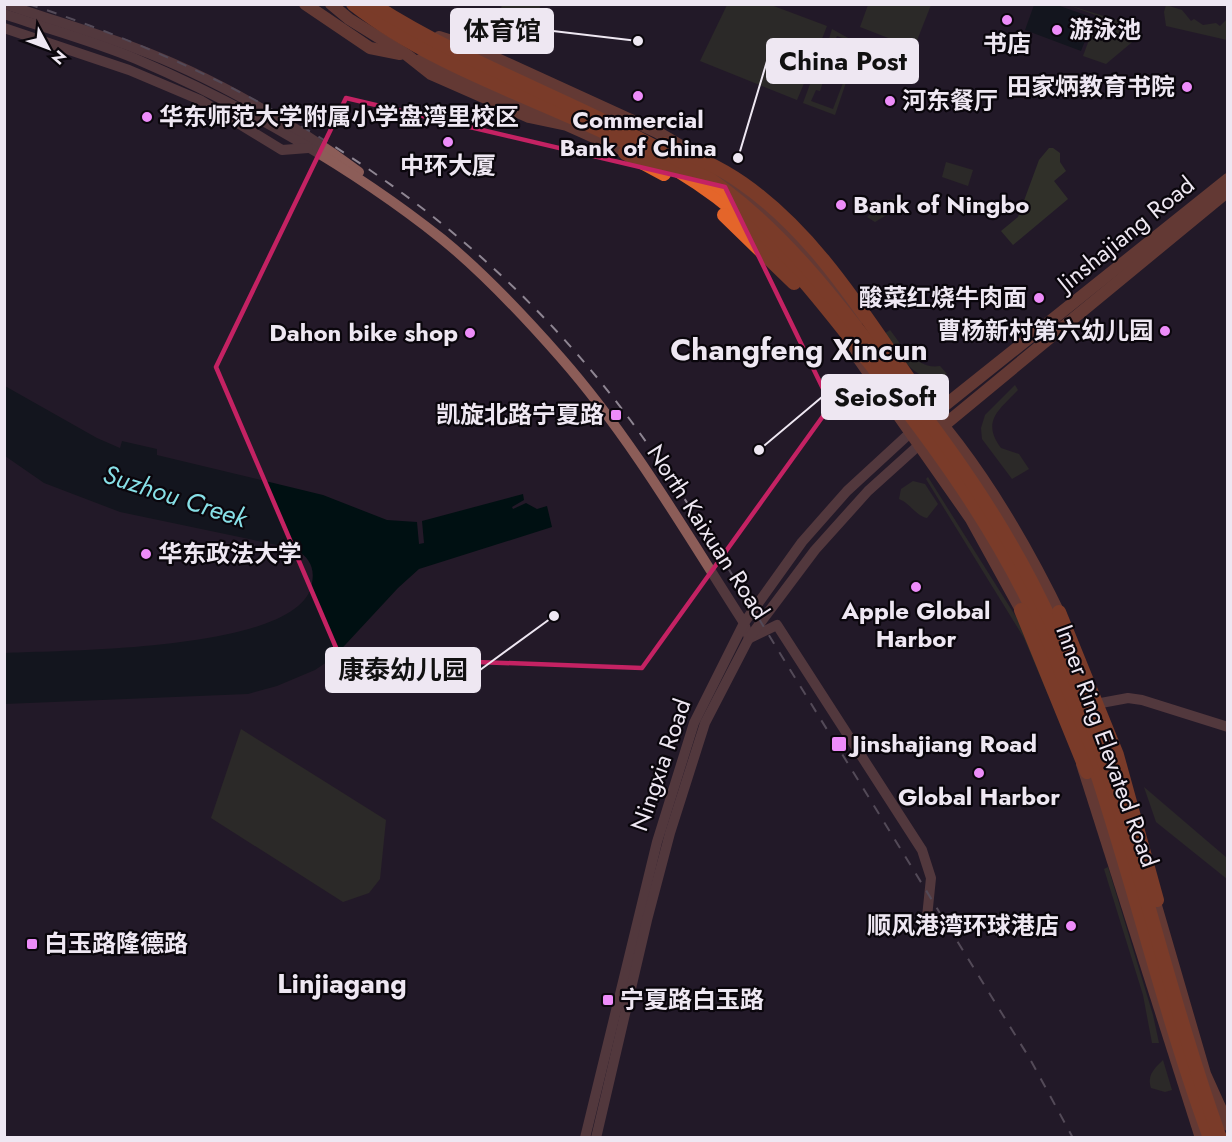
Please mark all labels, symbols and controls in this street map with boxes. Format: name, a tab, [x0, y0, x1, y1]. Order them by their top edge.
callout: 体育馆	[451, 9, 553, 53]
text: 体育馆	[463, 12, 541, 50]
place label: 游泳池	[1069, 12, 1141, 47]
marker: 书店	[1000, 13, 1014, 27]
north arrow	[18, 18, 78, 78]
marker: 游泳池	[1050, 23, 1064, 37]
place label: 书店	[983, 26, 1031, 61]
callout: China Post	[767, 39, 918, 83]
text: China Post	[779, 42, 908, 80]
text: N	[46, 45, 72, 70]
place label: 田家炳教育书院	[1007, 69, 1175, 104]
marker: 田家炳教育书院	[1180, 80, 1194, 94]
place label: 河东餐厅	[902, 83, 998, 118]
marker: Commercial Bank of China	[631, 89, 645, 103]
marker: 河东餐厅	[883, 94, 897, 108]
place label: 华东师范大学附属小学盘湾里校区	[159, 99, 519, 134]
place label: Commercial Bank of China	[559, 102, 717, 165]
marker: 华东师范大学附属小学盘湾里校区	[140, 110, 154, 124]
marker: 中环大厦	[441, 135, 455, 149]
place label: 中环大厦	[400, 148, 496, 183]
street label: Jinshajiang Road	[1047, 167, 1202, 302]
place label: Bank of Ningbo	[853, 187, 1029, 222]
marker: Bank of Ningbo	[834, 198, 848, 212]
place label: 酸菜红烧牛肉面	[859, 280, 1027, 315]
marker: 酸菜红烧牛肉面	[1032, 291, 1046, 305]
place label: 曹杨新村第六幼儿园	[937, 313, 1153, 348]
place label: Dahon bike shop	[269, 315, 458, 350]
marker: 曹杨新村第六幼儿园	[1158, 324, 1172, 338]
marker: Dahon bike shop	[463, 326, 477, 340]
district label: Changfeng Xincun	[670, 328, 928, 371]
callout: SeioSoft	[822, 375, 948, 419]
text: SeioSoft	[834, 378, 937, 416]
place label: 凯旋北路宁夏路	[436, 397, 604, 432]
marker: 凯旋北路宁夏路	[609, 408, 623, 422]
street label: North Kaixuan Road	[639, 437, 778, 626]
water label: Suzhou Creek	[98, 455, 254, 538]
place label: 华东政法大学	[158, 536, 302, 571]
marker: 华东政法大学	[139, 547, 153, 561]
marker: Apple Global Harbor	[909, 580, 923, 594]
place label: Apple Global Harbor	[840, 593, 991, 656]
street label: Inner Ring Elevated Road	[1047, 620, 1168, 872]
callout: 康泰幼儿园	[326, 648, 480, 692]
text: 康泰幼儿园	[338, 651, 468, 689]
street label: Ningxia Road	[622, 694, 700, 836]
place label: Jinshajiang Road	[848, 726, 1037, 761]
marker: Jinshajiang Road	[830, 735, 848, 753]
marker: Global Harbor	[972, 766, 986, 780]
place label: Global Harbor	[898, 779, 1060, 814]
place label: 顺风港湾环球港店	[867, 908, 1059, 943]
marker: 顺风港湾环球港店	[1064, 919, 1078, 933]
place label: 白玉路隆德路	[44, 926, 188, 961]
marker: 白玉路隆德路	[25, 937, 39, 951]
district label: Linjiagang	[277, 964, 407, 1003]
place label: 宁夏路白玉路	[620, 982, 764, 1017]
marker: 宁夏路白玉路	[601, 993, 615, 1007]

